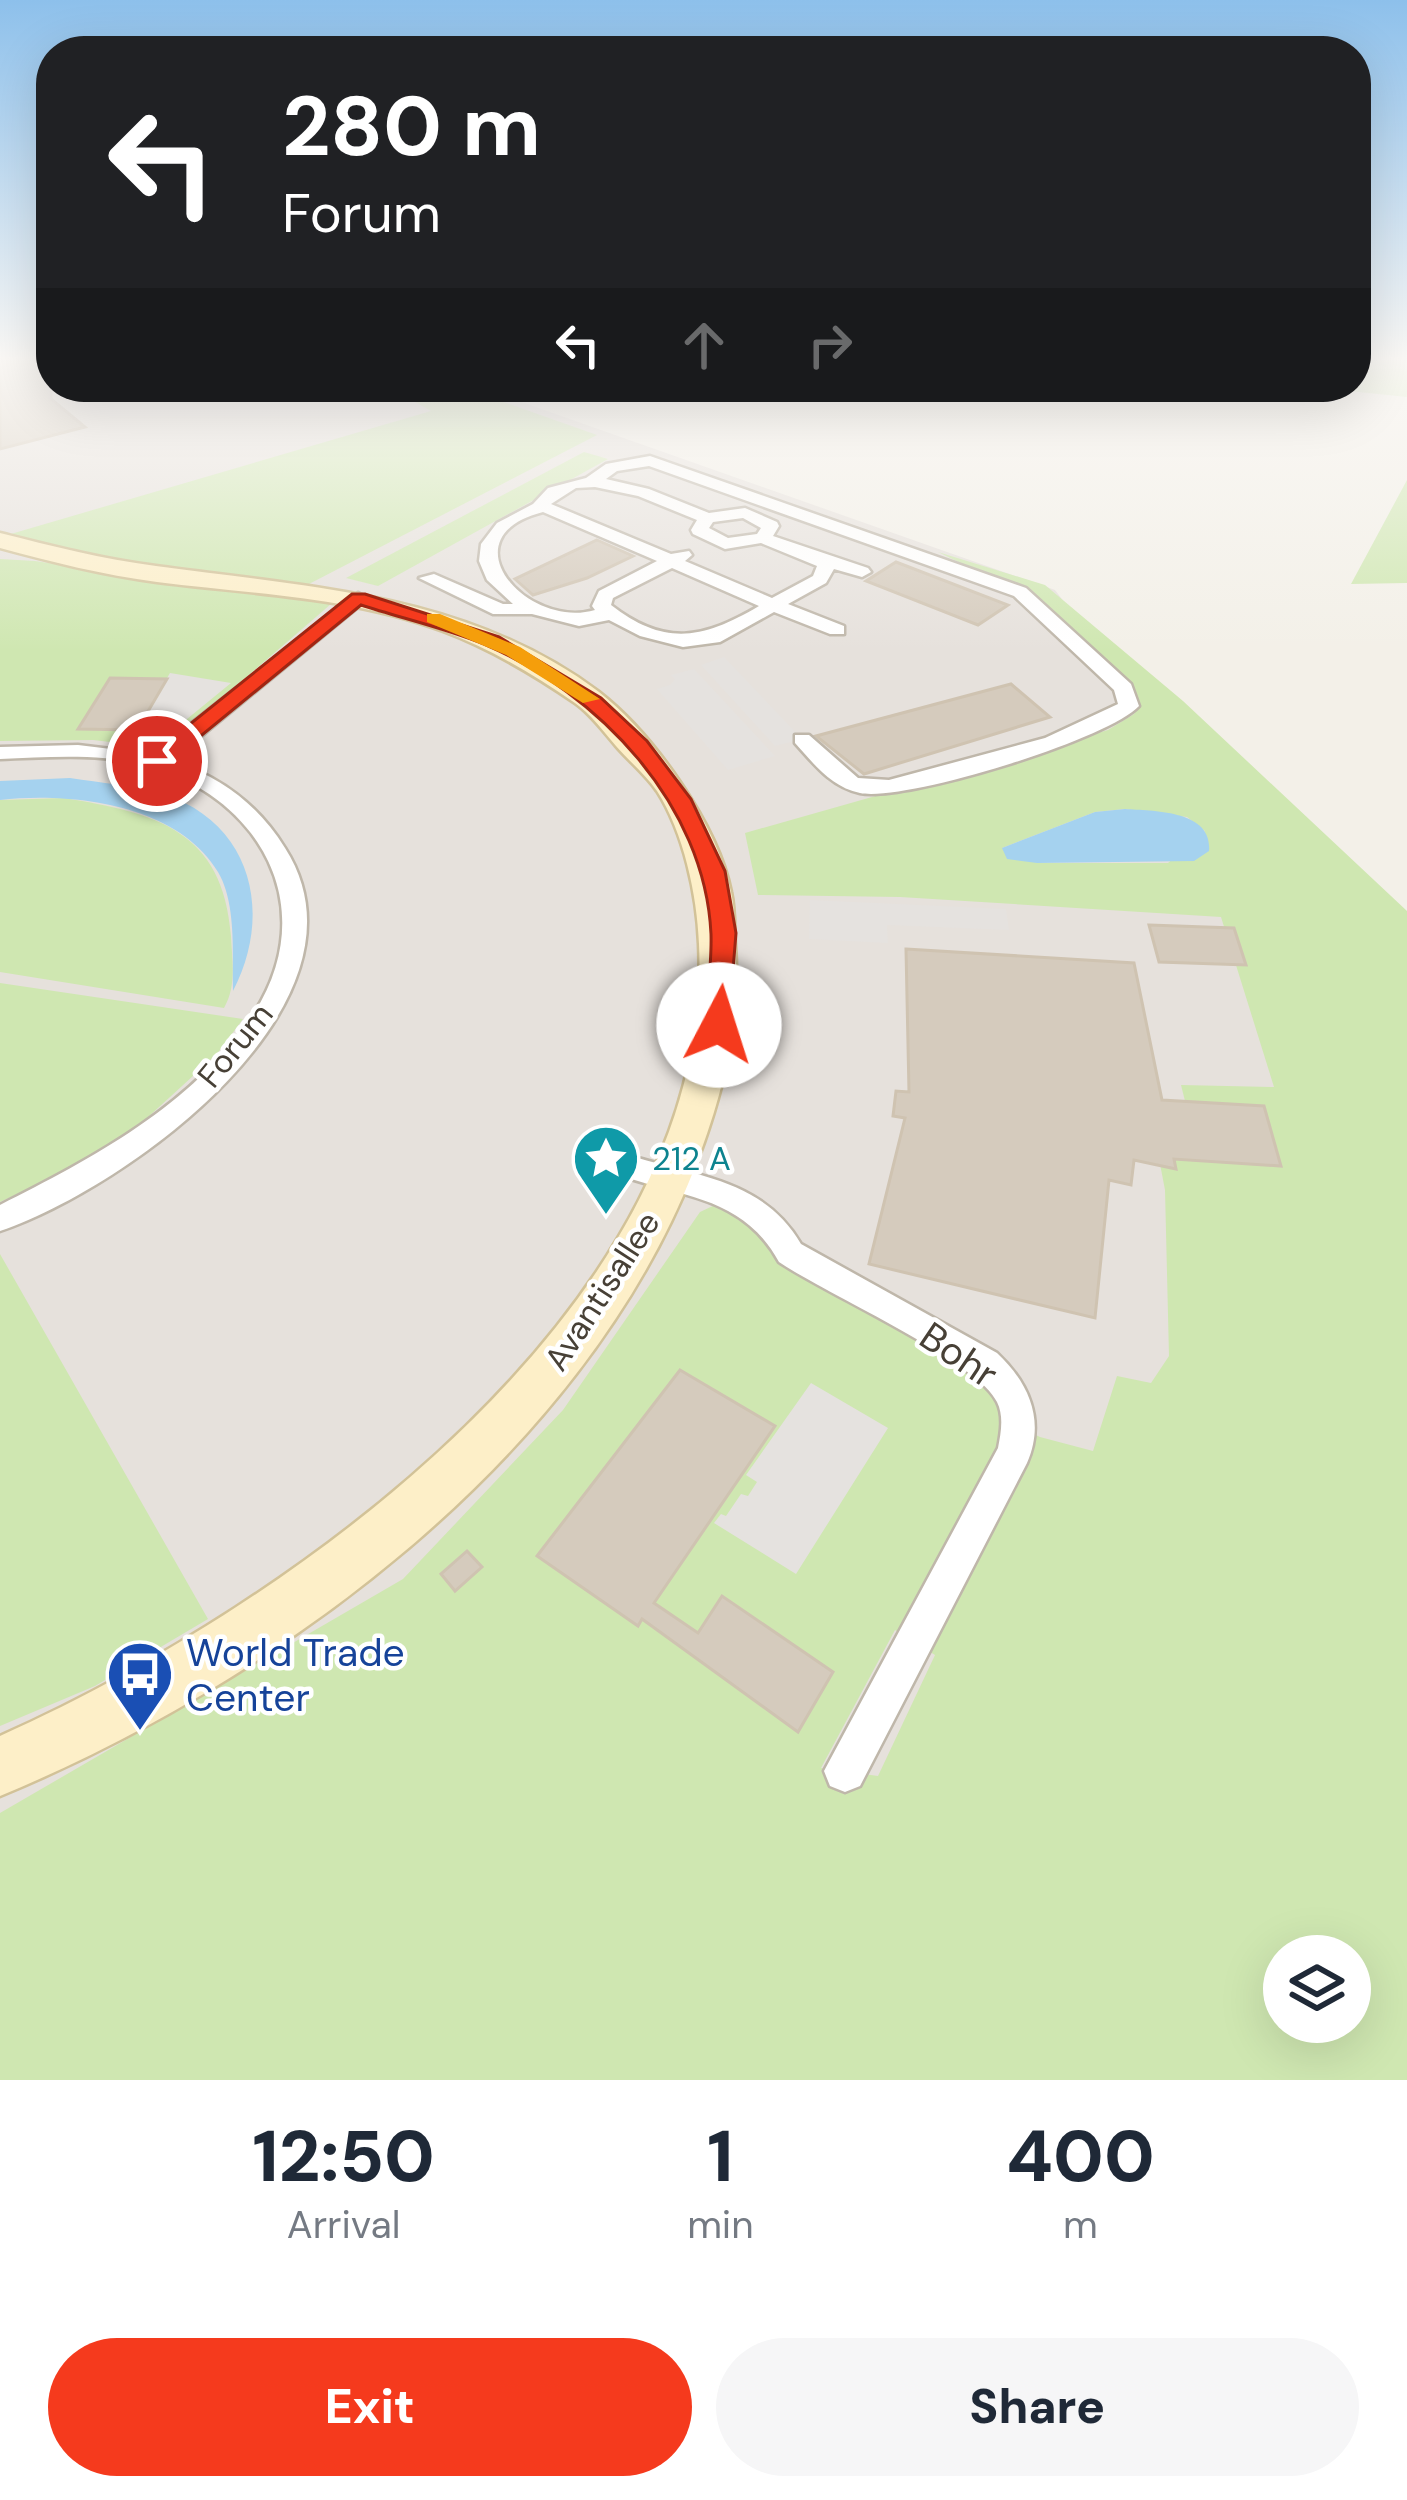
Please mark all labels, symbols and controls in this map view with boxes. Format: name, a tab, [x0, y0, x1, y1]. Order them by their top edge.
text: 280 m	[282, 72, 541, 181]
icon: left	[84, 84, 240, 240]
text: Forum	[282, 178, 441, 249]
icon: left	[545, 312, 611, 378]
icon: ahead	[671, 312, 737, 378]
icon: right	[797, 312, 863, 378]
pin	[106, 710, 208, 812]
icon: arrive	[124, 728, 190, 794]
position arrow	[656, 962, 782, 1088]
street label: Forum	[188, 994, 282, 1096]
place icon: 212 A	[571, 1123, 641, 1217]
place label: 212 A	[652, 1137, 731, 1180]
street label: Avantisallee	[535, 1203, 669, 1379]
street label: Bohr	[910, 1311, 1008, 1399]
place label: World Trade Center	[186, 1627, 405, 1723]
bus stop icon: World Trade Center	[105, 1639, 175, 1733]
map controls	[1263, 1935, 1371, 2043]
button: layers	[1263, 1935, 1371, 2043]
text: 12:50	[252, 2110, 435, 2203]
text: 1	[707, 2110, 734, 2203]
text: 400	[1006, 2110, 1155, 2203]
text: Arrival	[287, 2199, 400, 2250]
text: min	[687, 2199, 754, 2250]
text: m	[1063, 2199, 1098, 2250]
button: Exit	[48, 2338, 692, 2476]
button: Share	[716, 2338, 1359, 2476]

